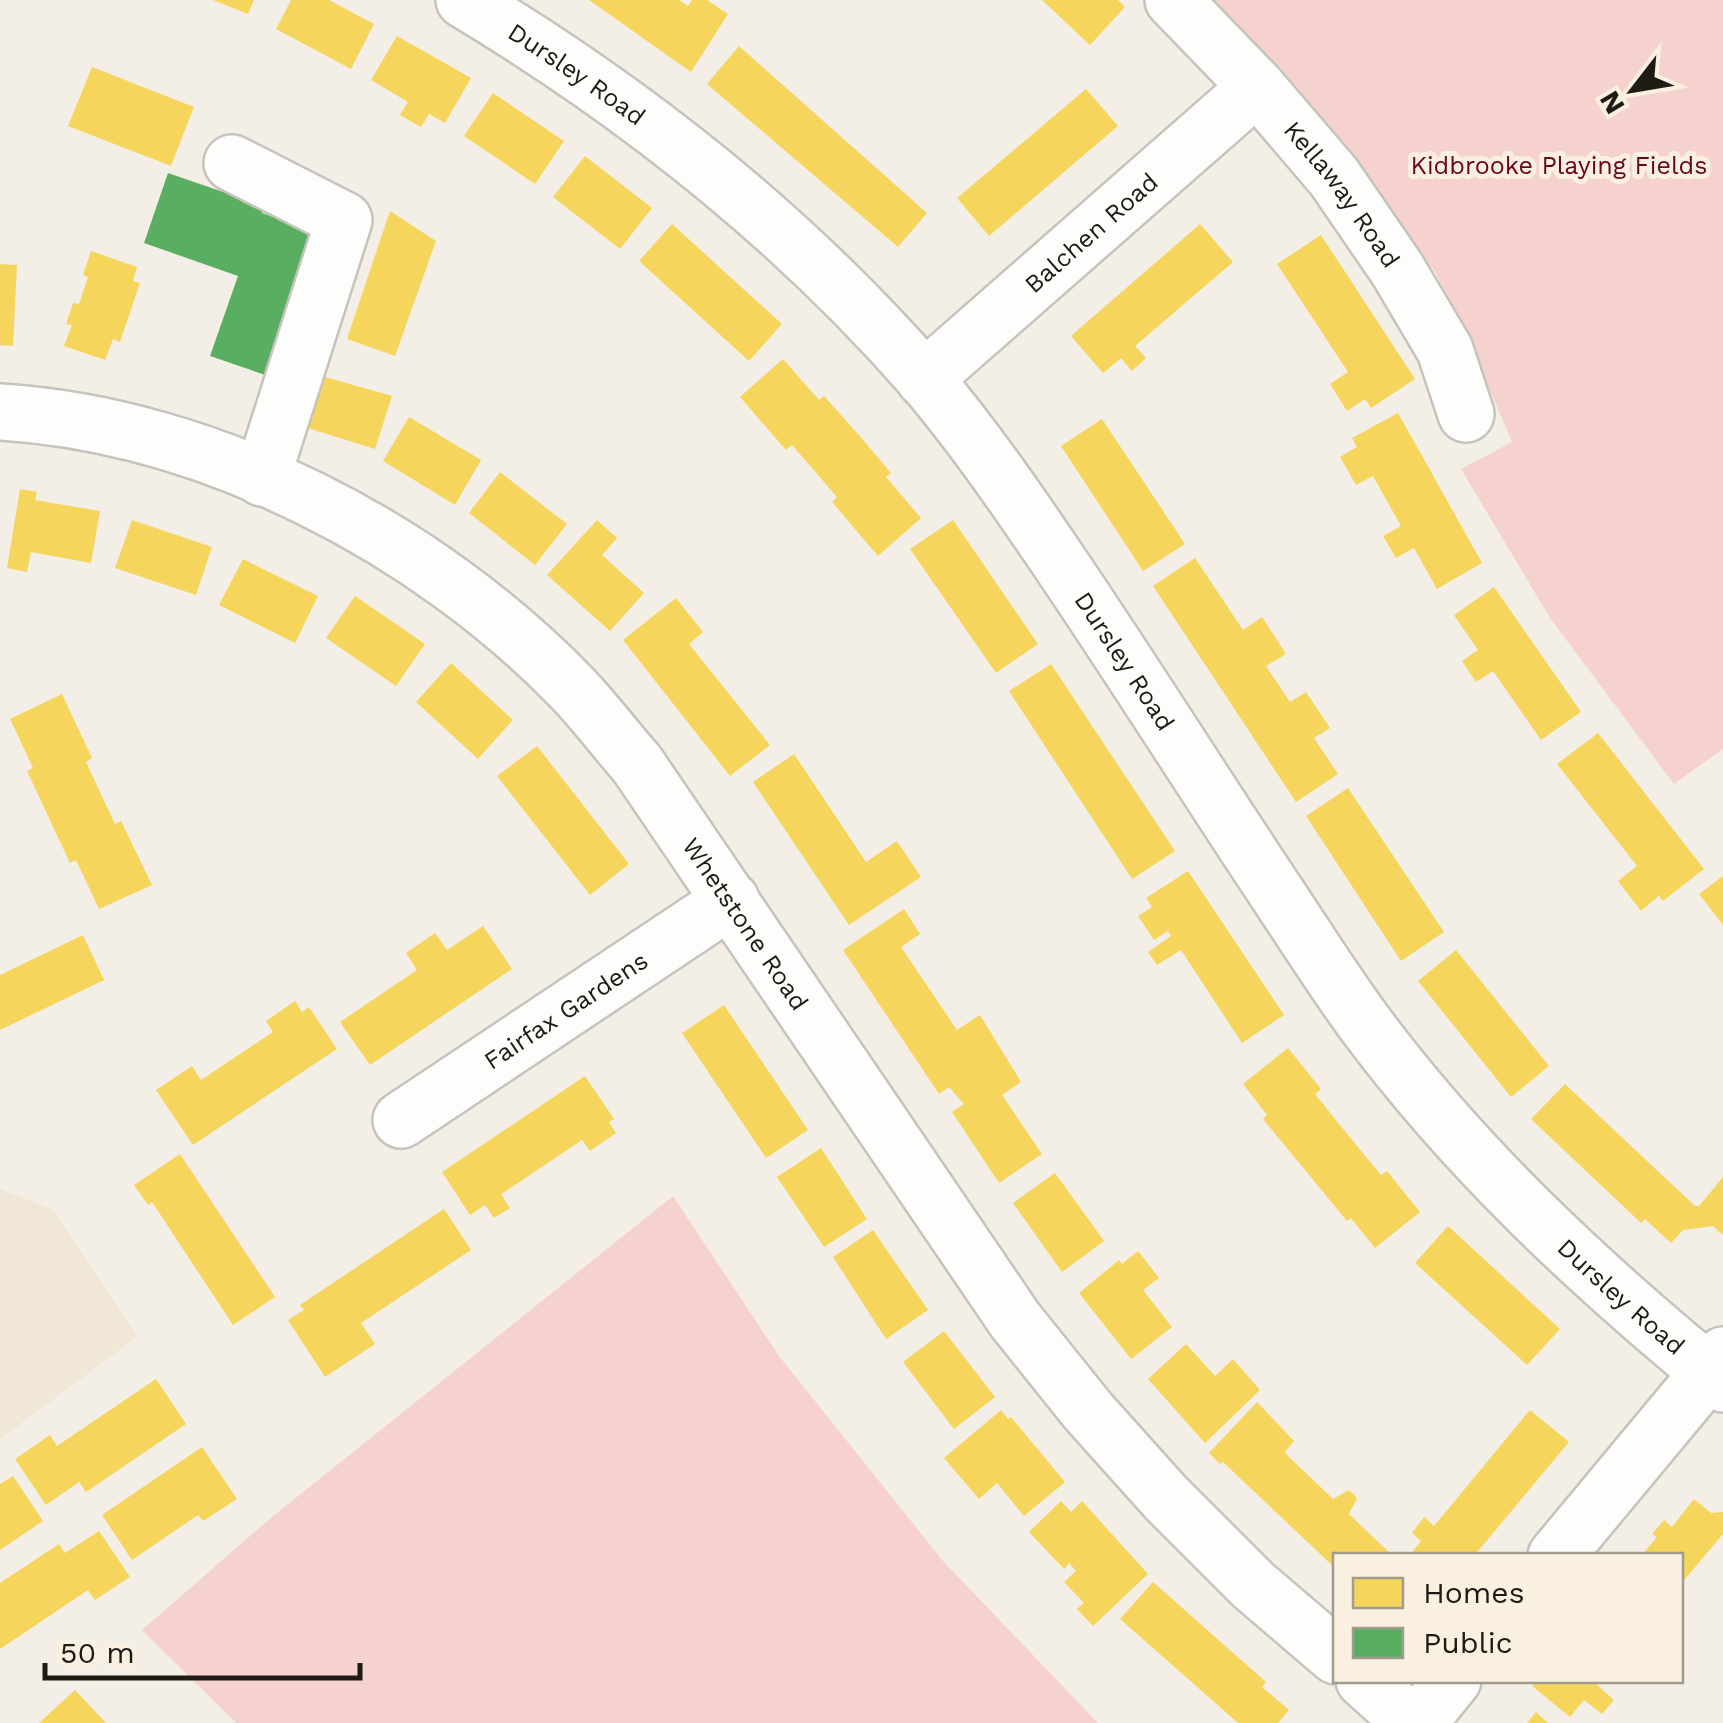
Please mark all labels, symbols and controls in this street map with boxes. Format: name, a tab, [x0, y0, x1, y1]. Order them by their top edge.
street label: Dursley Road	[503, 17, 651, 131]
north arrow	[1583, 40, 1683, 140]
text: N	[1593, 85, 1631, 120]
street label: Kellaway Road	[1278, 116, 1405, 273]
park label: Kidbrooke Playing Fields	[1411, 151, 1707, 180]
street label: Balchen Road	[1019, 167, 1164, 299]
street label: Dursley Road	[1069, 587, 1180, 736]
street label: Whetstone Road	[676, 832, 814, 1016]
street label: Fairfax Gardens	[479, 946, 653, 1075]
street label: Dursley Road	[1552, 1233, 1690, 1361]
legend	[1333, 1553, 1683, 1683]
text: Homes	[1423, 1575, 1525, 1610]
scale bar	[45, 1618, 360, 1680]
text: Public	[1423, 1625, 1513, 1660]
text: 50 m	[60, 1635, 135, 1670]

